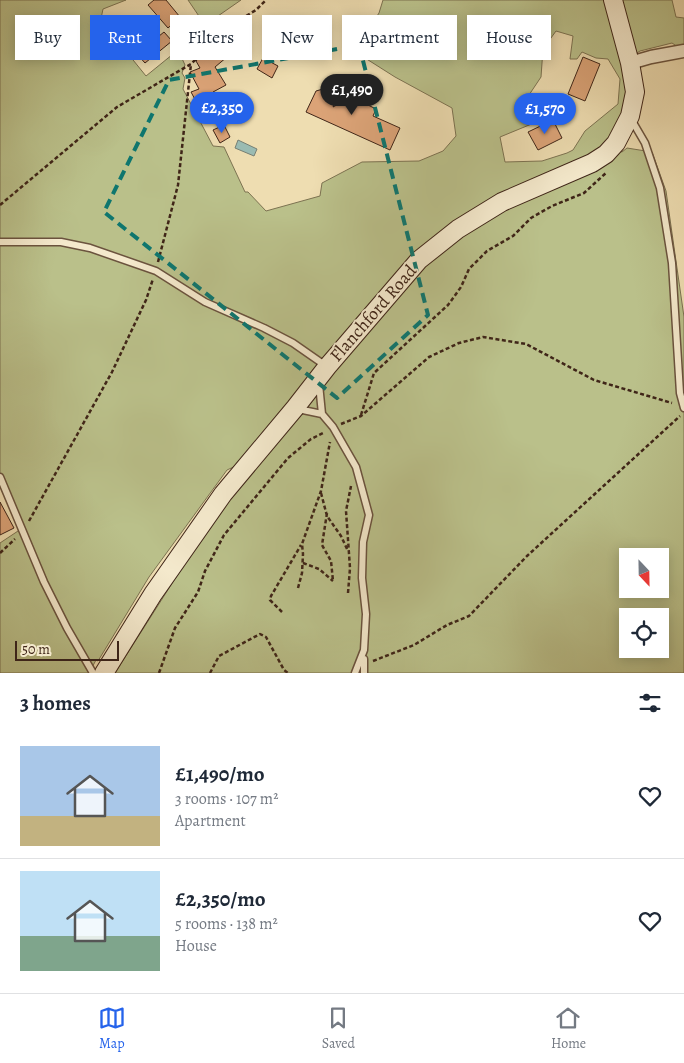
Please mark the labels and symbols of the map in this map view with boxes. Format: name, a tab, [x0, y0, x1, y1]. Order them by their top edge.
pin: £1,490	[311, 74, 393, 116]
pin: £2,350	[181, 92, 263, 134]
pin: £1,570	[504, 92, 586, 135]
street label: Flanchford Road	[324, 259, 422, 367]
north arrow	[619, 548, 669, 598]
scale bar	[15, 638, 119, 661]

